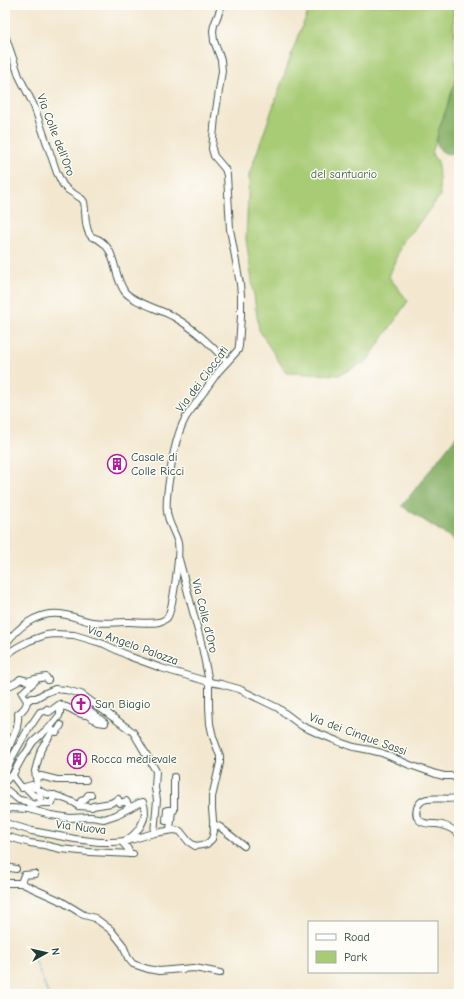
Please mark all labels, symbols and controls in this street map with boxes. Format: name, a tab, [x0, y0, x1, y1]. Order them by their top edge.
street label: Via Colle dell'Oro	[34, 92, 78, 178]
park label: del santuario	[311, 167, 377, 181]
street label: Via dei Cioccati	[173, 343, 231, 415]
place label: Casale di Colle Ricci	[131, 450, 184, 478]
building icon: Casale di Colle Ricci	[106, 453, 128, 475]
street label: Via Colle d'Oro	[189, 578, 221, 654]
street label: Via Angelo Palozza	[86, 622, 180, 668]
church icon: San Biagio	[70, 693, 92, 715]
place label: San Biagio	[95, 697, 150, 711]
street label: Via dei Cinque Sassi	[307, 710, 409, 758]
building icon: Rocca medievale	[66, 748, 88, 770]
place label: Rocca medievale	[91, 752, 177, 766]
street label: Via Nuova	[55, 817, 107, 837]
legend	[308, 921, 438, 973]
text: Road	[344, 930, 370, 944]
north arrow	[26, 933, 66, 973]
text: N	[48, 947, 62, 956]
text: Park	[344, 950, 367, 964]

